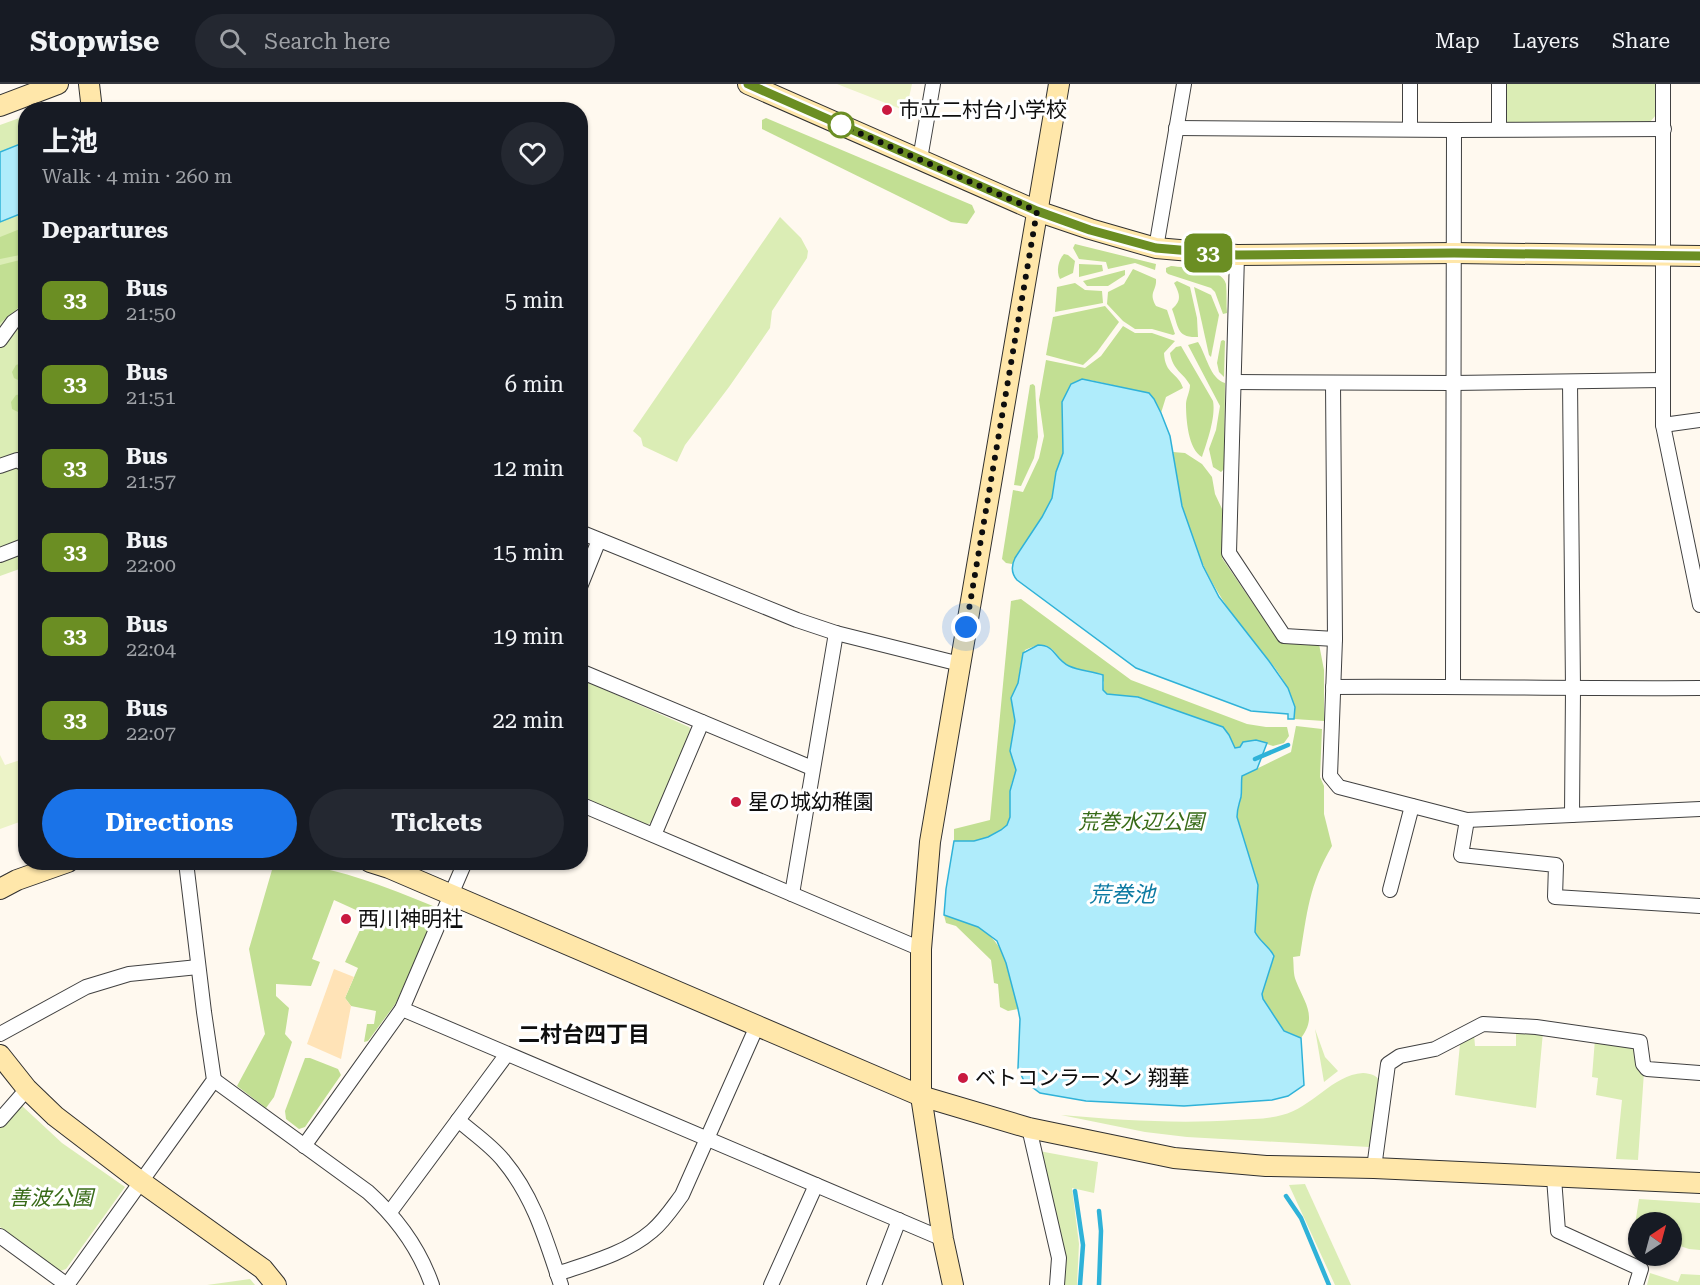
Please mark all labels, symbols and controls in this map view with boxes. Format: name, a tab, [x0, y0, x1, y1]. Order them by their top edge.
search box	[195, 14, 615, 68]
text: Stopwise	[30, 25, 159, 58]
icon: search	[216, 25, 249, 58]
text: Search here	[264, 29, 390, 54]
text: Map	[1435, 29, 1480, 53]
text: Layers	[1513, 29, 1579, 53]
text: Share	[1612, 29, 1670, 53]
place label: 市立二村台小学校	[899, 98, 1067, 122]
marker: 市立二村台小学校	[880, 103, 894, 117]
unlabelled marker	[828, 112, 854, 138]
button: heart	[501, 122, 564, 185]
text: 上池	[42, 125, 98, 158]
text: Walk · 4 min · 260 m	[42, 164, 232, 188]
text: Departures	[42, 218, 168, 243]
line badge: 33	[1181, 234, 1235, 272]
text: 33	[1196, 241, 1220, 265]
text: Bus	[126, 276, 168, 301]
text: 33	[63, 288, 87, 312]
text: 5 min	[505, 288, 564, 313]
text: 21:50	[126, 301, 176, 325]
text: Bus	[126, 360, 168, 385]
text: 33	[63, 372, 87, 396]
text: 6 min	[505, 372, 564, 397]
text: 21:51	[126, 385, 176, 409]
text: Bus	[126, 444, 168, 469]
text: 33	[63, 456, 87, 480]
text: 12 min	[493, 456, 564, 481]
text: 21:57	[126, 469, 176, 493]
text: Bus	[126, 528, 168, 553]
text: 33	[63, 540, 87, 564]
text: 15 min	[493, 540, 564, 565]
text: 22:00	[126, 553, 176, 577]
text: Bus	[126, 612, 168, 637]
your location	[951, 612, 981, 642]
text: 33	[63, 624, 87, 648]
text: 19 min	[493, 624, 564, 649]
text: 22:04	[126, 637, 176, 661]
text: Bus	[126, 696, 168, 721]
text: 33	[63, 708, 87, 732]
text: 22 min	[493, 708, 564, 733]
text: 22:07	[126, 721, 176, 745]
button: Directions	[42, 789, 297, 858]
button: Tickets	[309, 789, 564, 858]
place label: 星の城幼稚園	[748, 790, 874, 814]
marker: 星の城幼稚園	[729, 795, 743, 809]
park label: 荒巻水辺公園	[1078, 810, 1207, 834]
water label: 荒巻池	[1089, 882, 1157, 907]
place label: 西川神明社	[358, 907, 463, 931]
marker: 西川神明社	[339, 912, 353, 926]
district label: 二村台四丁目	[518, 1022, 650, 1047]
place label: ベトコンラーメン 翔華	[975, 1066, 1189, 1090]
marker: ベトコンラーメン 翔華	[956, 1071, 970, 1085]
park label: 善波公園	[9, 1186, 96, 1210]
north arrow	[1628, 1212, 1682, 1266]
map controls	[1628, 1212, 1682, 1266]

